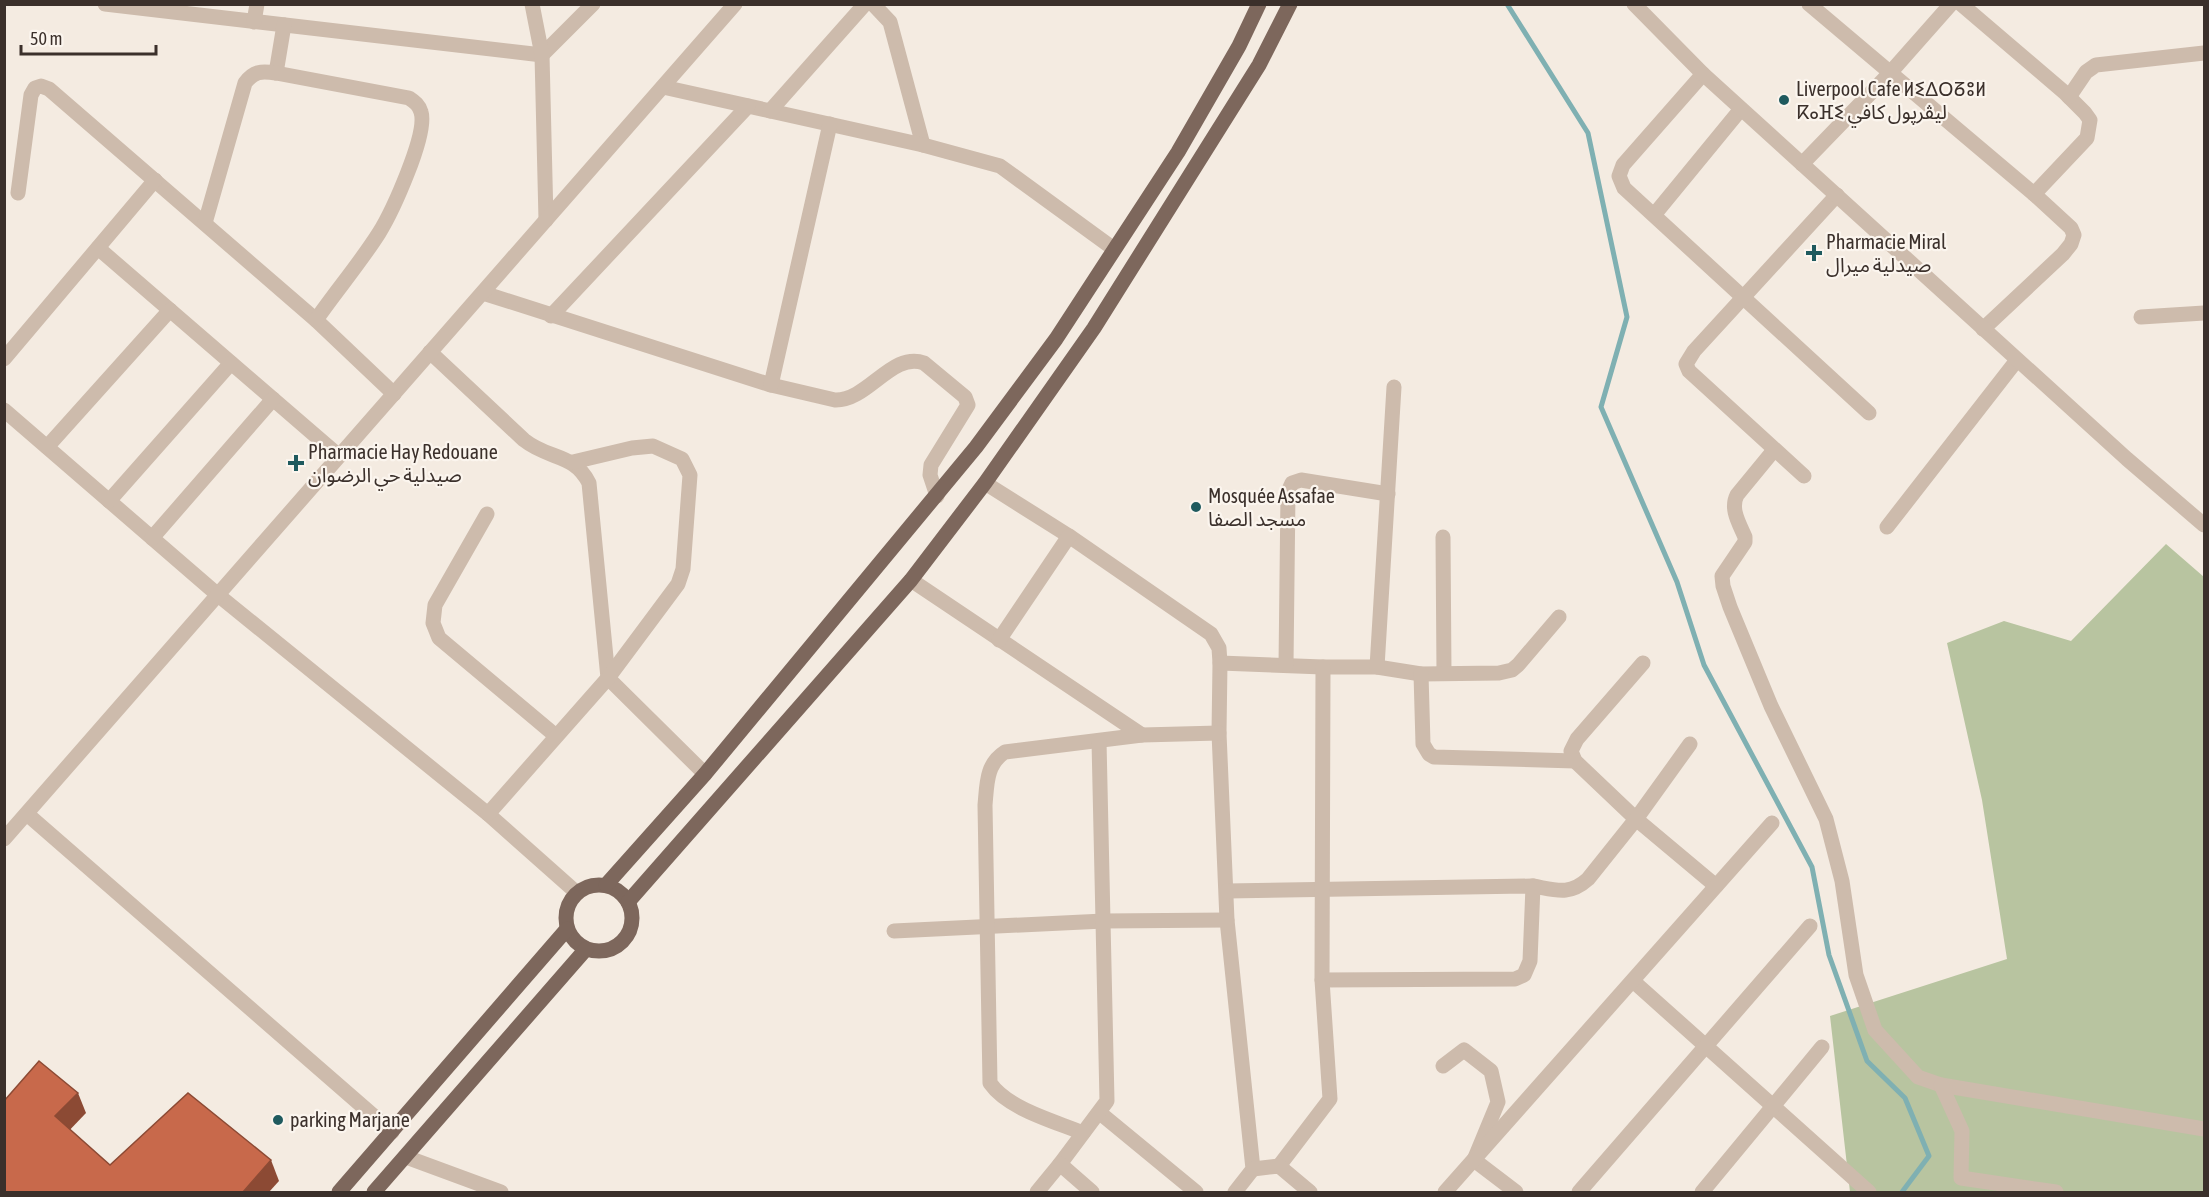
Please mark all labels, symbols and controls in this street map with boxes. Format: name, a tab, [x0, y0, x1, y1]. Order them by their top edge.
scale bar	[21, 18, 156, 56]
text: 50 m	[30, 28, 62, 49]
place label: Liverpool Cafe ⵍⵉⵠⵔⵒⵓⵍ ⴽⴰⴼⵉ ليڤرپول كافي	[1796, 77, 1986, 128]
marker: Liverpool Cafe ⵍⵉⵠⵔⵒⵓⵍ ⴽⴰⴼⵉ ليڤرپول كافي	[1777, 93, 1791, 107]
place label: Pharmacie Miral صيدلية ميرال	[1826, 230, 1947, 277]
marker: Pharmacie Miral صيدلية ميرال	[1807, 246, 1821, 260]
place label: Pharmacie Hay Redouane صيدلية حي الرضوان	[308, 440, 498, 491]
marker: Pharmacie Hay Redouane صيدلية حي الرضوان	[289, 456, 303, 470]
place label: Mosquée Assafae مسجد الصفا	[1208, 484, 1335, 530]
marker: Mosquée Assafae مسجد الصفا	[1189, 500, 1203, 514]
place label: parking Marjane	[290, 1108, 410, 1131]
marker: parking Marjane	[271, 1113, 285, 1127]

